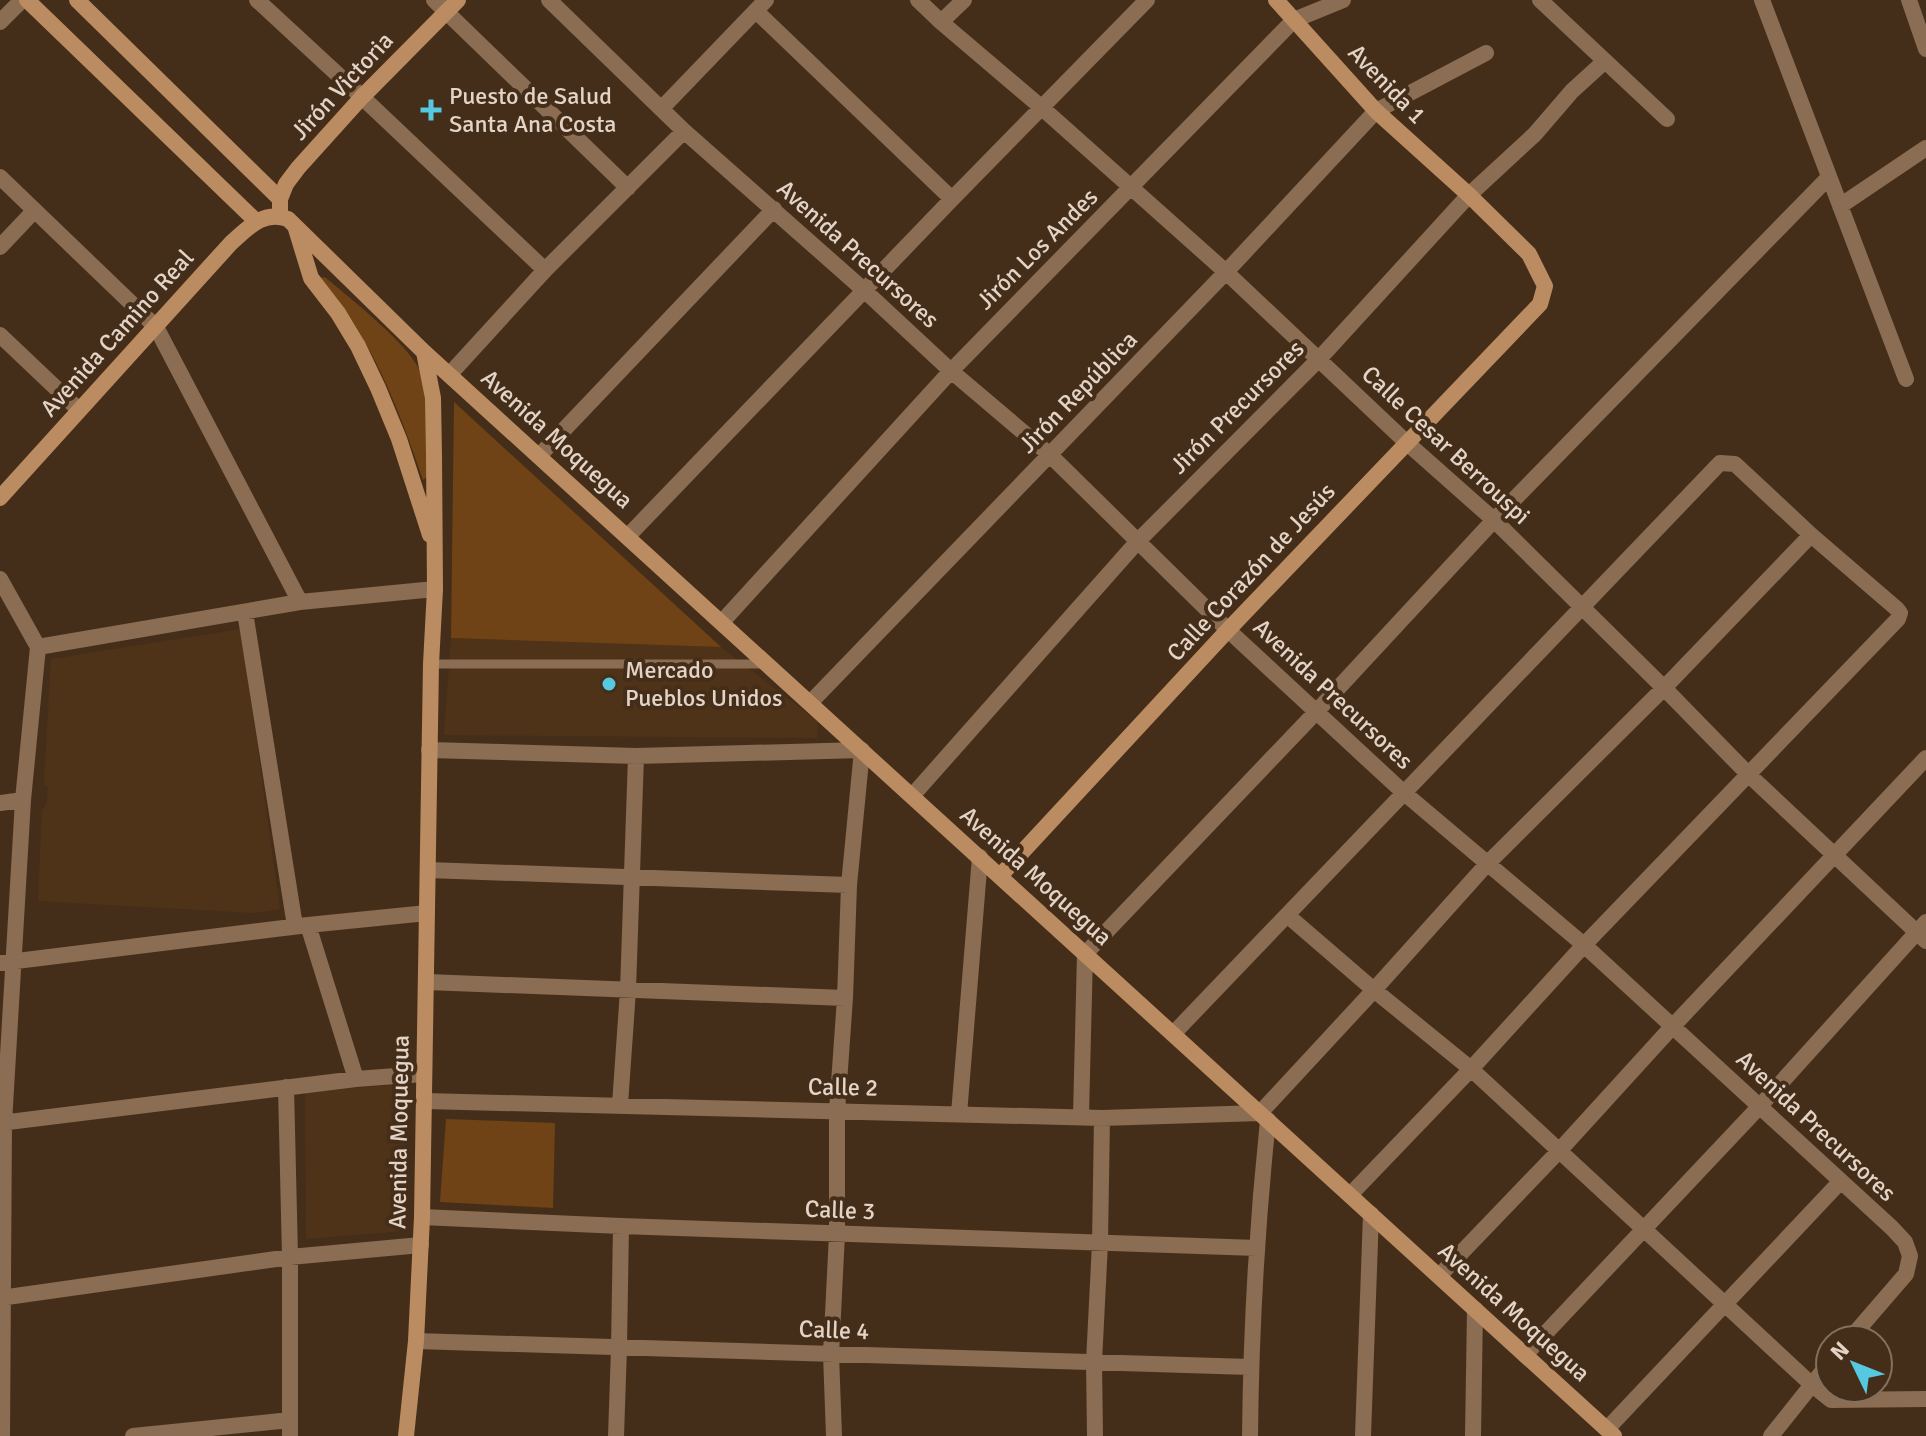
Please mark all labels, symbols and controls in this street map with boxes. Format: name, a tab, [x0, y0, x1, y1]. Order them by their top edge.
street label: Jirón Victoria	[284, 26, 400, 146]
street label: Avenida 1	[1342, 38, 1432, 130]
place label: Puesto de Salud Santa Ana Costa	[449, 81, 617, 139]
marker: Puesto de Salud Santa Ana Costa	[420, 99, 442, 121]
street label: Avenida Precursores	[771, 173, 945, 335]
street label: Jirón Los Andes	[970, 182, 1104, 316]
street label: Avenida Camino Real	[34, 243, 200, 423]
street label: Jirón República	[1012, 325, 1144, 459]
street label: Jirón Precursores	[1164, 334, 1310, 480]
street label: Calle Cesar Berrouspi	[1355, 359, 1537, 531]
street label: Avenida Moquegua	[475, 363, 639, 515]
street label: Calle Corazón de Jesús	[1161, 477, 1341, 667]
street label: Avenida Precursores	[1247, 612, 1419, 776]
place label: Mercado Pueblos Unidos	[625, 655, 782, 713]
marker: Mercado Pueblos Unidos	[600, 675, 618, 693]
street label: Avenida Moquegua	[954, 800, 1118, 952]
street label: Avenida Moquegua	[382, 1035, 416, 1229]
street label: Avenida Precursores	[1730, 1044, 1902, 1208]
street label: Calle 2	[808, 1071, 878, 1103]
street label: Calle 3	[804, 1194, 876, 1226]
street label: Avenida Moquegua	[1432, 1236, 1596, 1388]
street label: Calle 4	[798, 1314, 870, 1346]
north arrow	[1814, 1324, 1894, 1404]
text: N	[1825, 1336, 1855, 1366]

